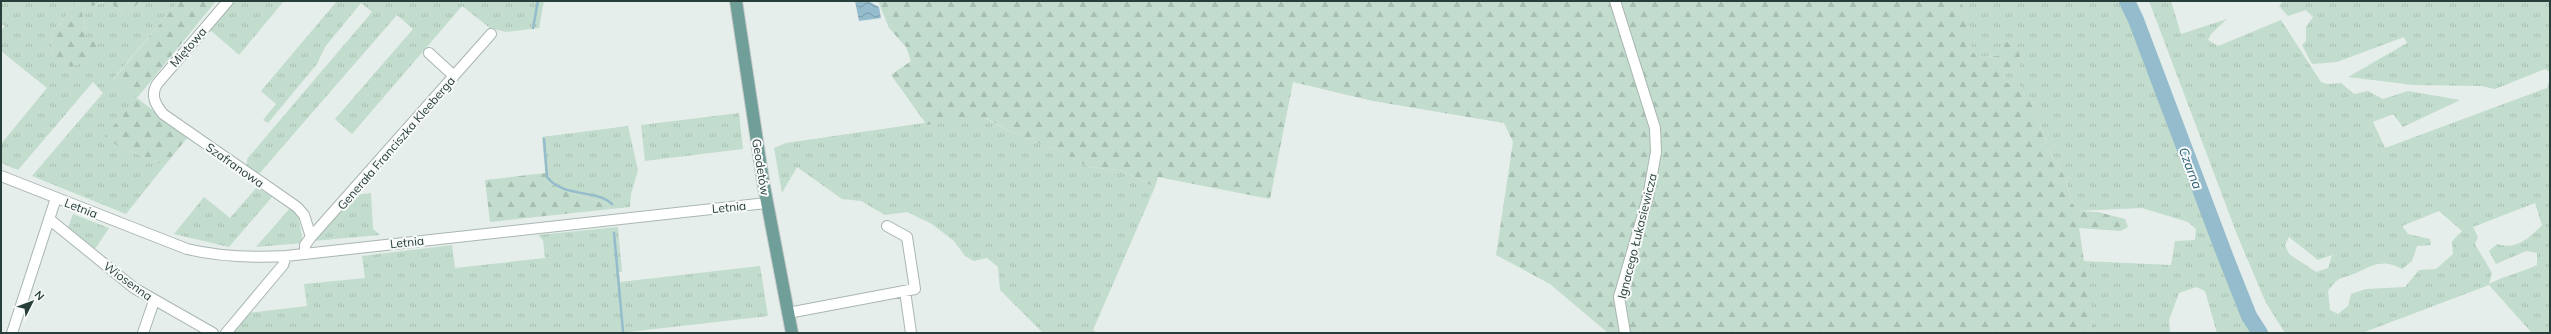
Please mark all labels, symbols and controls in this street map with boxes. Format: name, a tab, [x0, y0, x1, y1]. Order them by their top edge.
street label: Miętowa	[167, 24, 209, 70]
street label: Generała Franciszka Kleeberga	[334, 73, 458, 213]
street label: Geodetów	[749, 138, 773, 197]
street label: Szafranowa	[203, 139, 267, 191]
water label: Czarna	[2176, 145, 2206, 191]
street label: Ignacego Łukasiewicza	[1614, 172, 1660, 300]
street label: Letnia	[62, 195, 100, 221]
street label: Letnia	[711, 198, 747, 216]
street label: Letnia	[389, 233, 425, 251]
street label: Wiosenna	[101, 258, 155, 304]
north arrow	[12, 282, 52, 322]
text: N	[31, 288, 47, 303]

